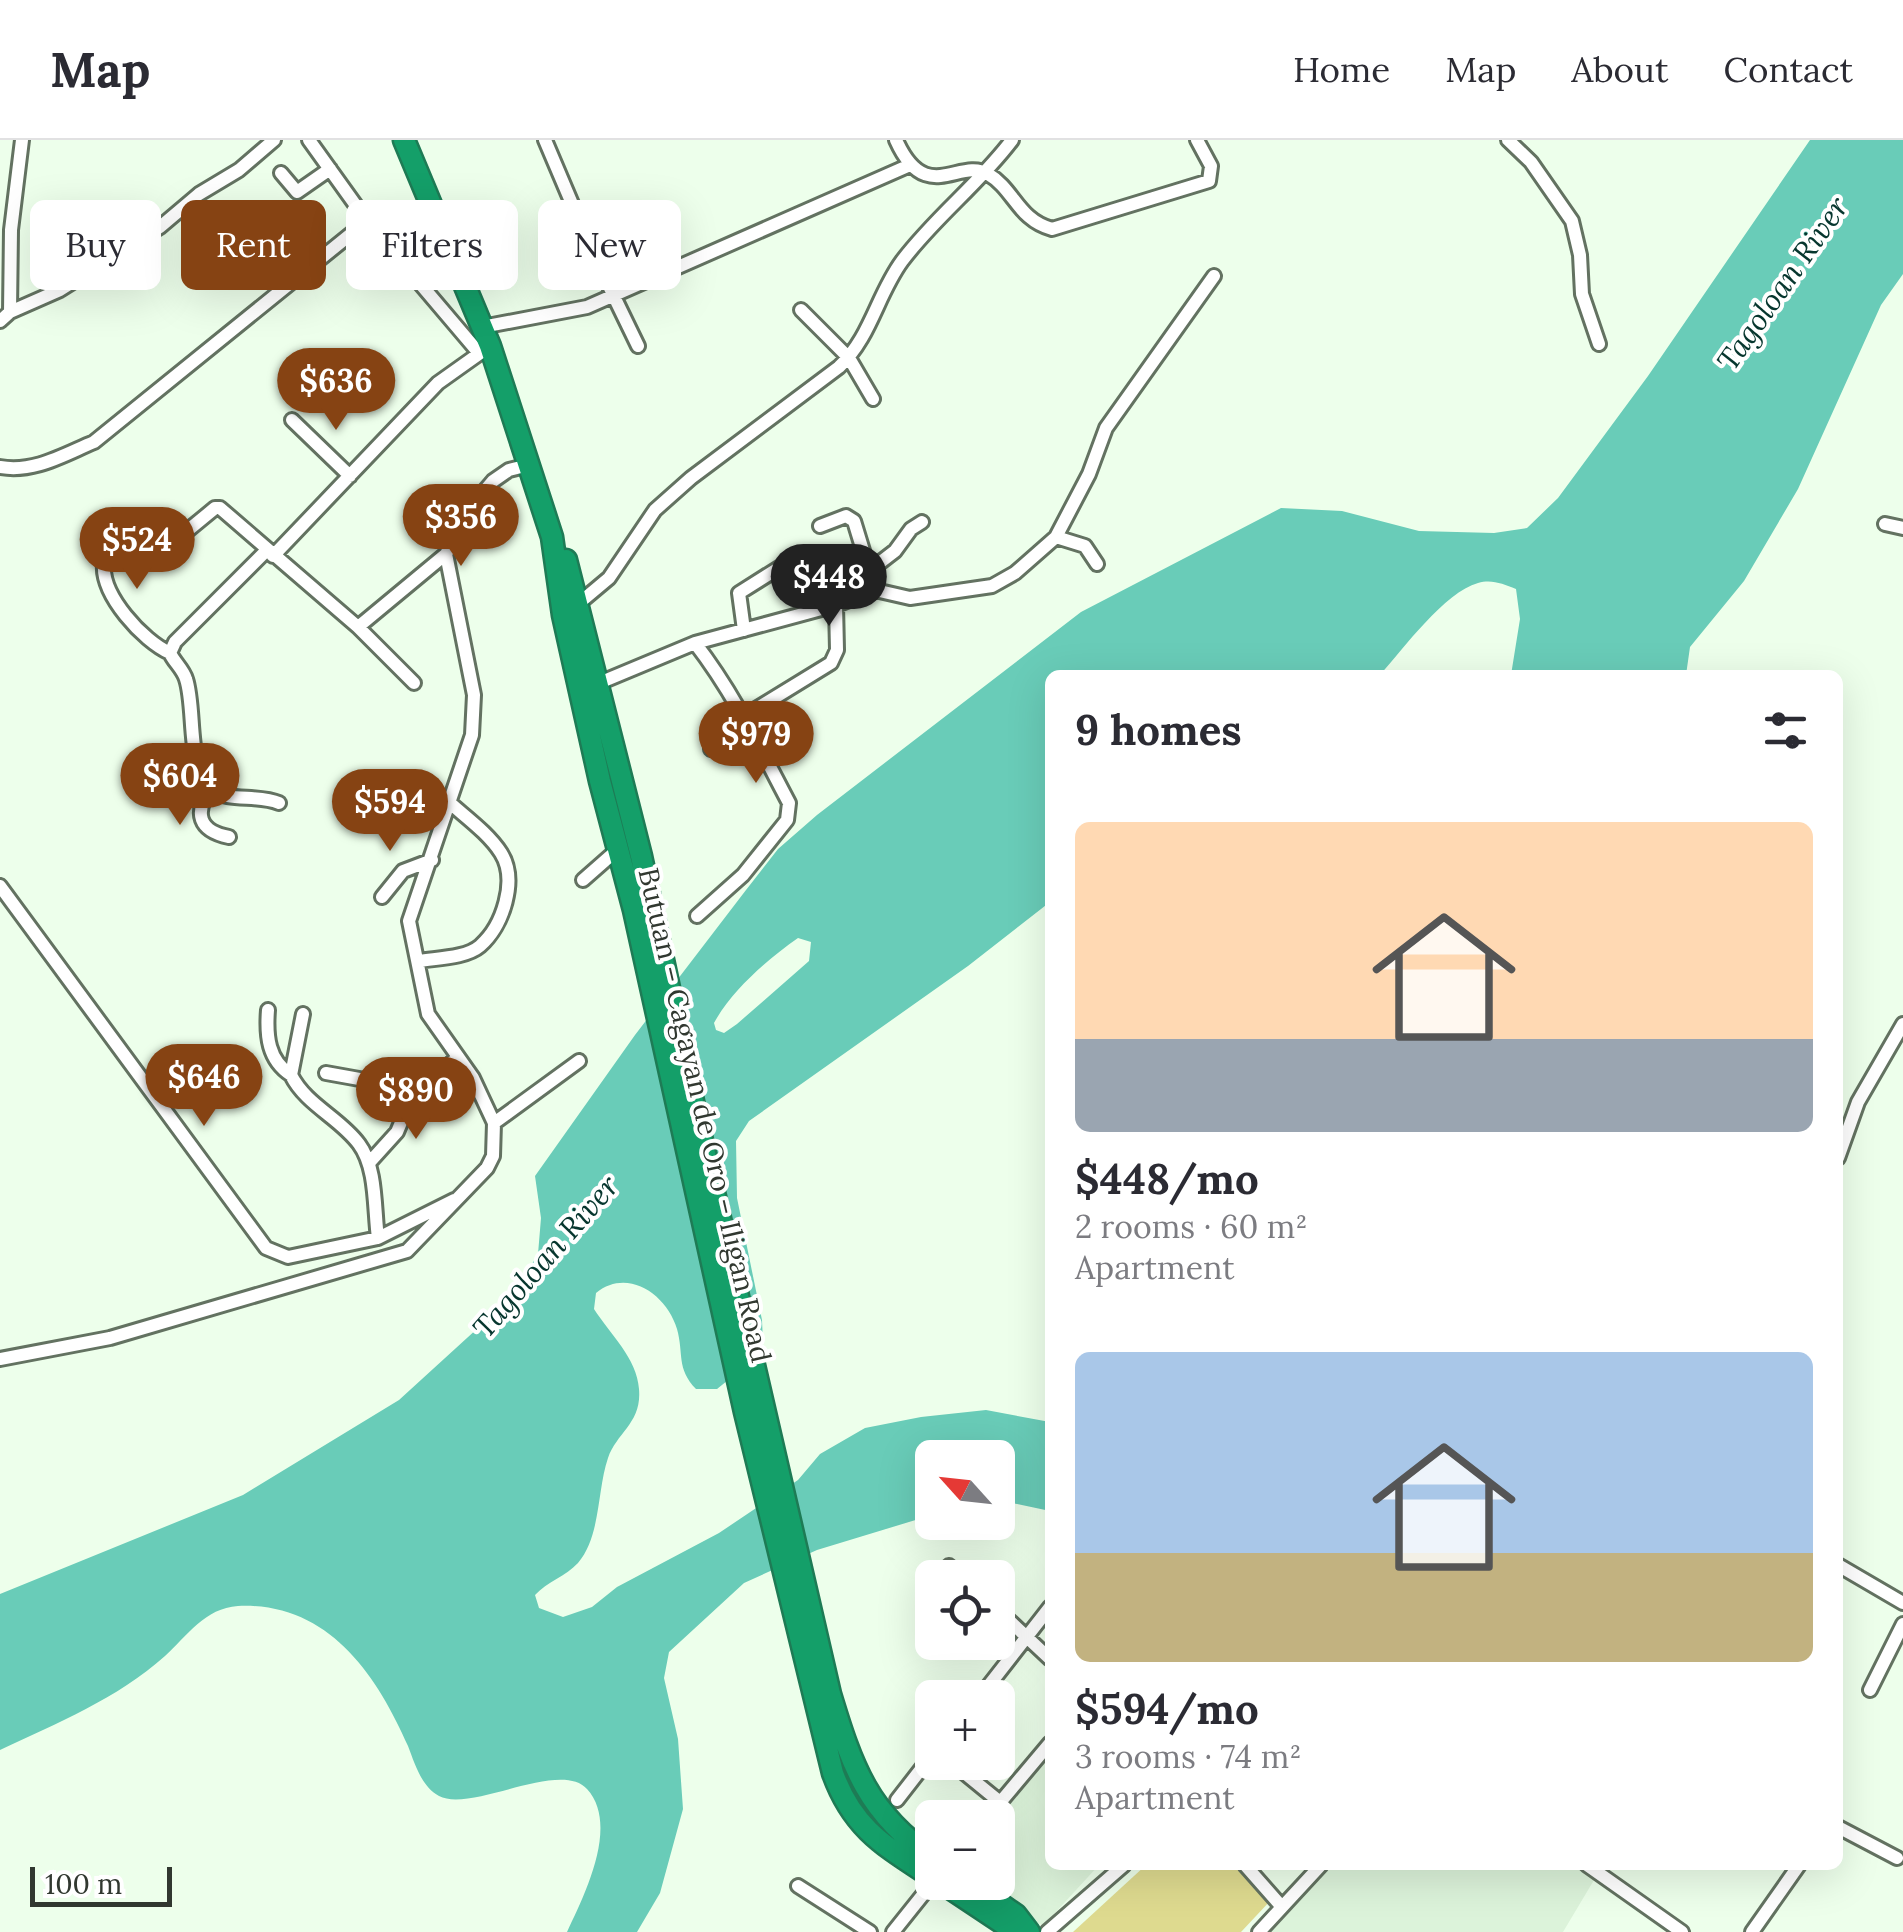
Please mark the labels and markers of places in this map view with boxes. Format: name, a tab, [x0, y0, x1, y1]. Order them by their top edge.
pin: $636	[277, 348, 395, 433]
pin: $356	[402, 484, 520, 569]
pin: $524	[78, 507, 196, 592]
pin: $448	[770, 544, 888, 629]
pin: $979	[697, 701, 815, 786]
pin: $604	[121, 743, 239, 828]
pin: $594	[331, 769, 449, 854]
pin: $646	[145, 1044, 263, 1129]
pin: $890	[357, 1057, 475, 1142]

